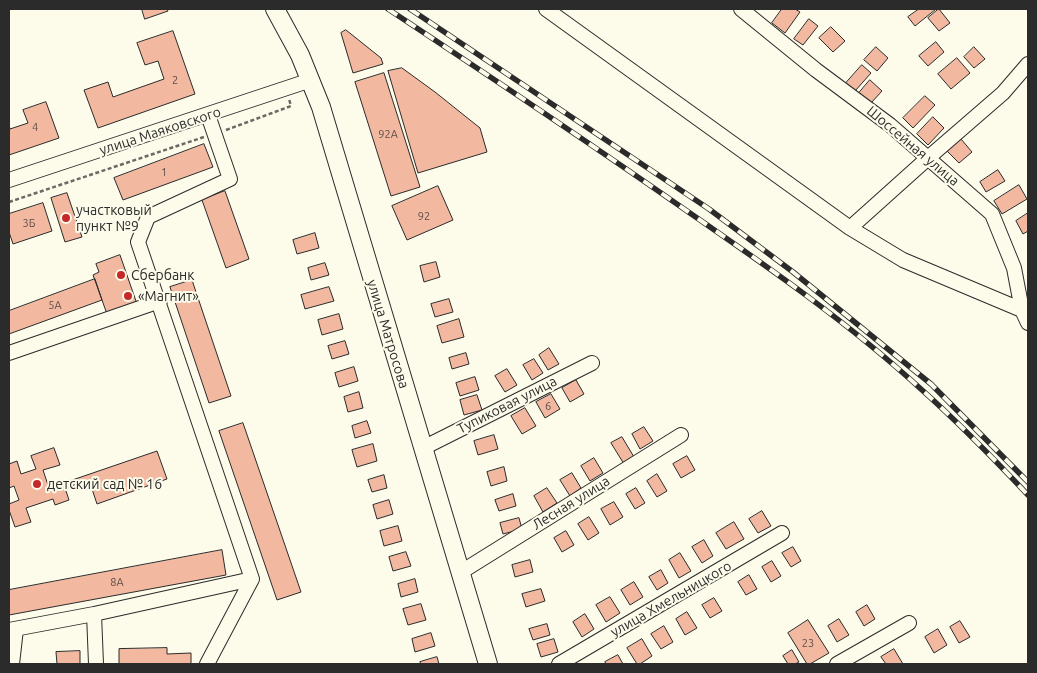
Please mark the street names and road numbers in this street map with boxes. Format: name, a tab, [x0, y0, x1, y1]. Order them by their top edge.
street label: улица Маяковского	[97, 103, 223, 159]
street label: Шоссейная улица	[863, 103, 963, 189]
street label: улица Матросова	[363, 277, 413, 391]
street label: Тупиковая улица	[454, 373, 560, 437]
street label: Лесная улица	[529, 472, 613, 534]
street label: улица Хмельницкого	[607, 557, 735, 641]

